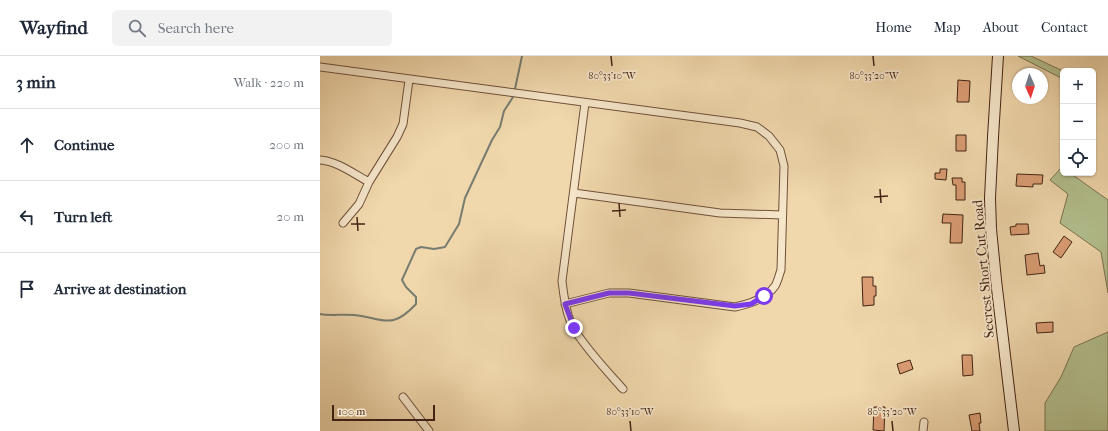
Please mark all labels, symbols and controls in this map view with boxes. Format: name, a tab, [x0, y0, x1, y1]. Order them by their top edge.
search box	[112, 10, 392, 46]
text: Wayfind	[20, 17, 88, 39]
icon: search	[126, 17, 148, 39]
text: Search here	[158, 19, 234, 37]
text: Home	[875, 19, 912, 36]
text: Map	[934, 19, 961, 36]
text: About	[983, 19, 1019, 36]
text: Contact	[1041, 19, 1088, 36]
north arrow	[1012, 68, 1048, 104]
map controls	[1060, 68, 1096, 176]
button: +	[1060, 68, 1096, 104]
text: 80°33'10"W	[588, 70, 637, 82]
text: 80°33'20"W	[850, 70, 900, 82]
text: 3 min	[16, 72, 56, 92]
text: Walk · 220 m	[233, 75, 304, 90]
button: −	[1060, 104, 1096, 140]
icon: ahead	[16, 134, 38, 156]
text: Continue	[54, 136, 114, 154]
text: 200 m	[269, 137, 304, 152]
button: locate	[1060, 140, 1096, 176]
street label: Secrest Short Cut Road	[969, 199, 998, 339]
icon: left	[16, 206, 38, 228]
text: Turn left	[54, 208, 112, 226]
text: 20 m	[277, 209, 304, 224]
icon: arrive	[16, 278, 38, 300]
text: Arrive at destination	[54, 280, 186, 298]
route start	[755, 287, 773, 305]
route end	[565, 319, 583, 337]
scale bar	[332, 403, 435, 422]
text: 100 m	[338, 405, 366, 418]
text: 80°33'10"W	[606, 406, 655, 418]
text: 80°33'20"W	[868, 406, 918, 418]

